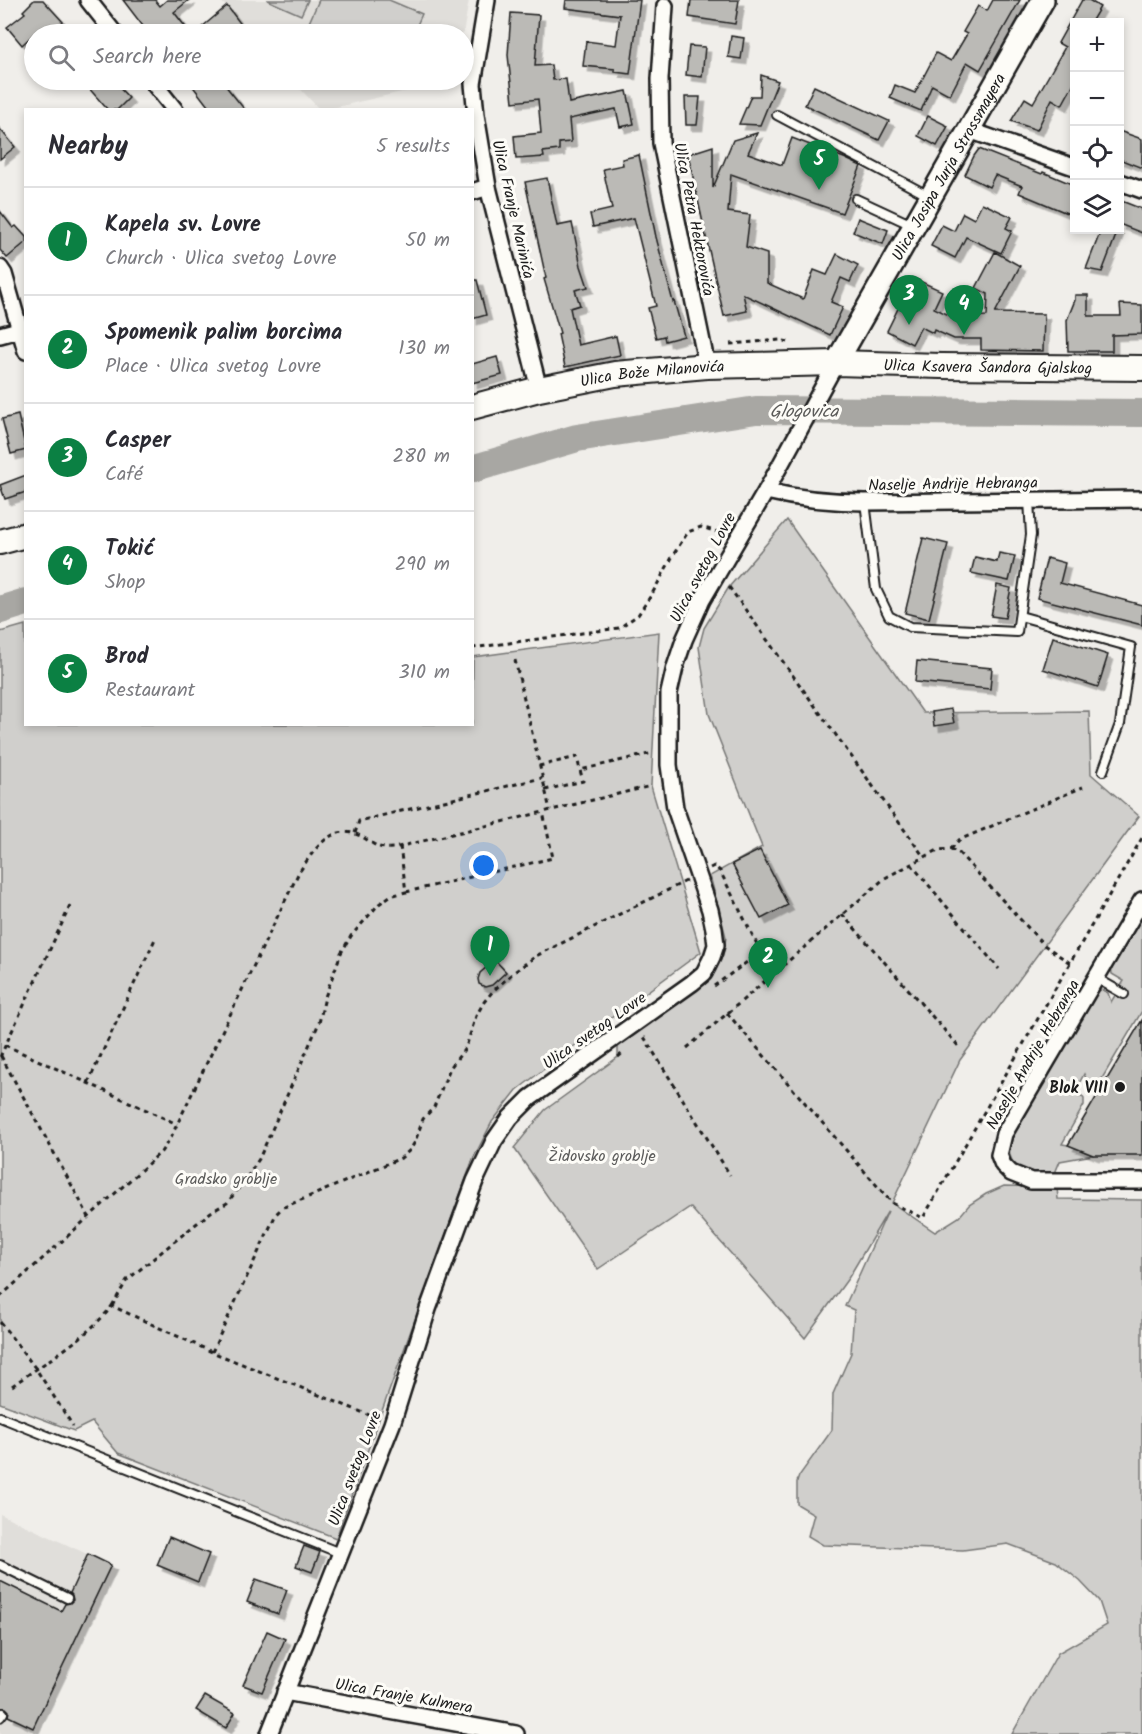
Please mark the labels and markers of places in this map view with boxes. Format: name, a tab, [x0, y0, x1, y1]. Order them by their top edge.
pin: 5	[800, 140, 838, 190]
pin: 3	[890, 276, 928, 325]
pin: 4	[944, 286, 984, 335]
pin: 1	[470, 926, 510, 976]
pin: 2	[748, 938, 788, 988]
place label: Blok VIII	[1049, 1076, 1108, 1101]
marker: Blok VIII	[1113, 1080, 1127, 1094]

